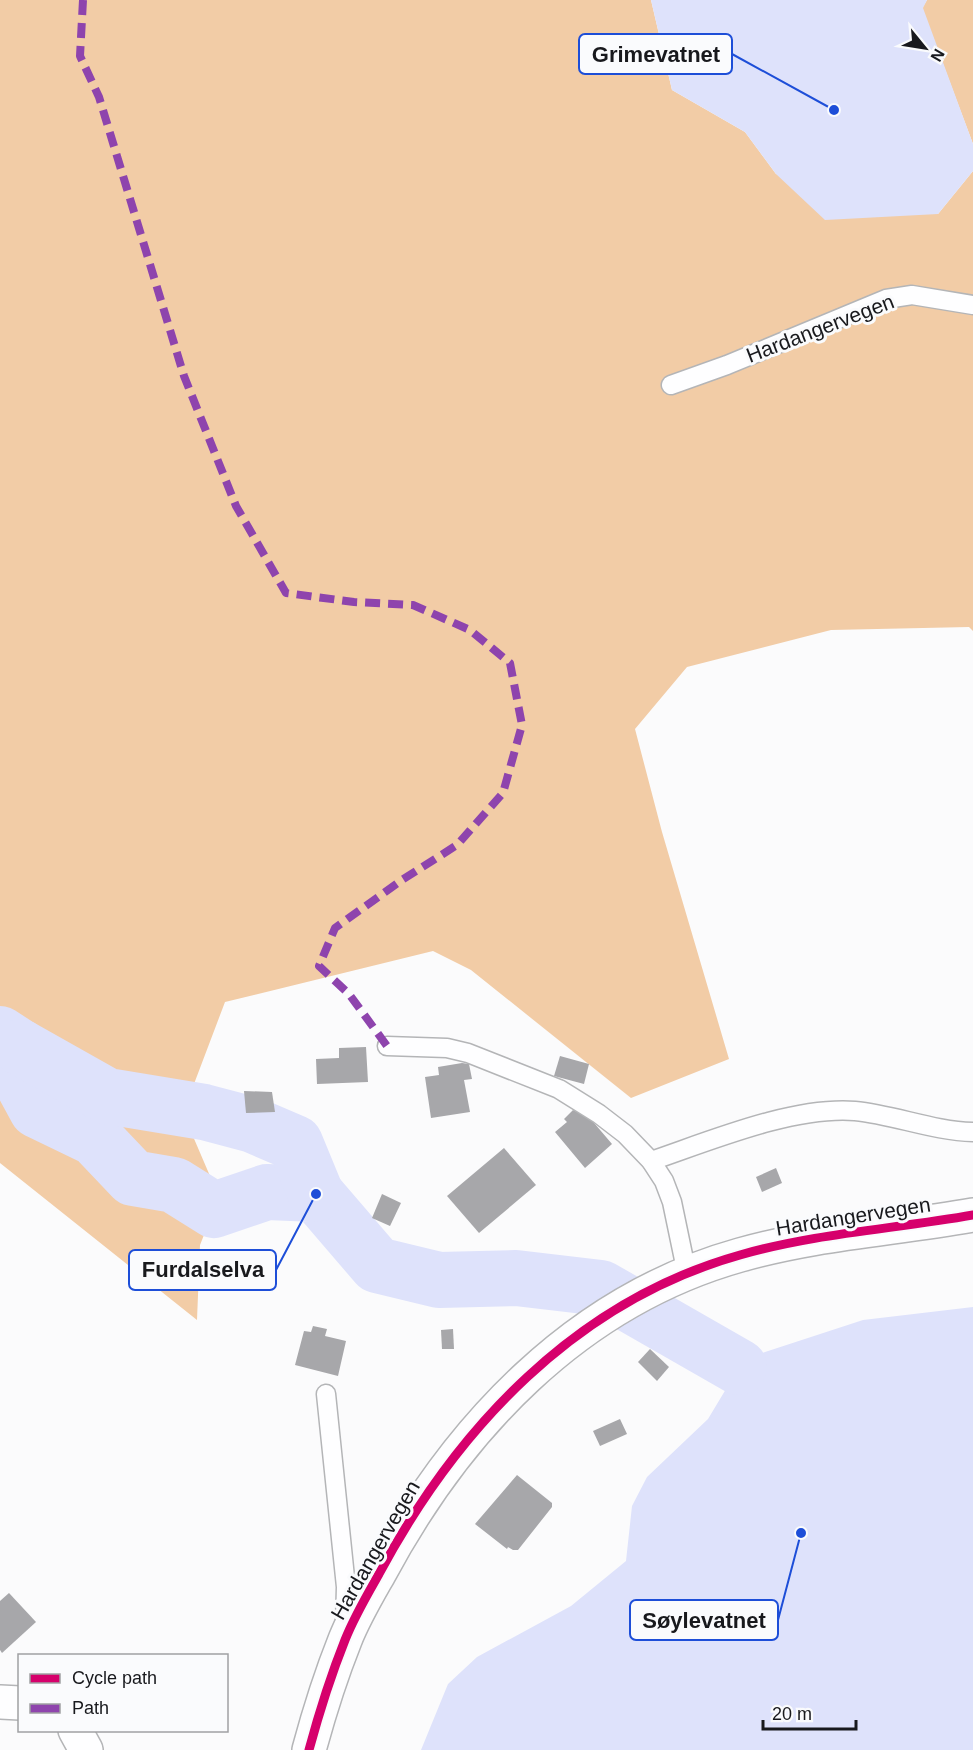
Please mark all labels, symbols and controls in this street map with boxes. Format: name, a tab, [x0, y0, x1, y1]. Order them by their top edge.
north arrow	[895, 18, 955, 78]
callout: Grimevatnet	[579, 34, 732, 74]
text: Grimevatnet	[592, 42, 721, 67]
text: N	[927, 46, 948, 65]
street label: Hardangervegen	[743, 289, 897, 367]
street label: Hardangervegen	[774, 1192, 932, 1240]
callout: Furdalselva	[129, 1250, 276, 1290]
text: Furdalselva	[142, 1257, 265, 1282]
street label: Hardangervegen	[326, 1477, 424, 1623]
callout: Søylevatnet	[630, 1600, 778, 1640]
text: Søylevatnet	[642, 1608, 766, 1633]
legend	[18, 1654, 228, 1732]
text: Cycle path	[72, 1668, 157, 1688]
scale bar	[763, 1693, 856, 1731]
text: Path	[72, 1698, 109, 1718]
text: 20 m	[772, 1704, 812, 1724]

